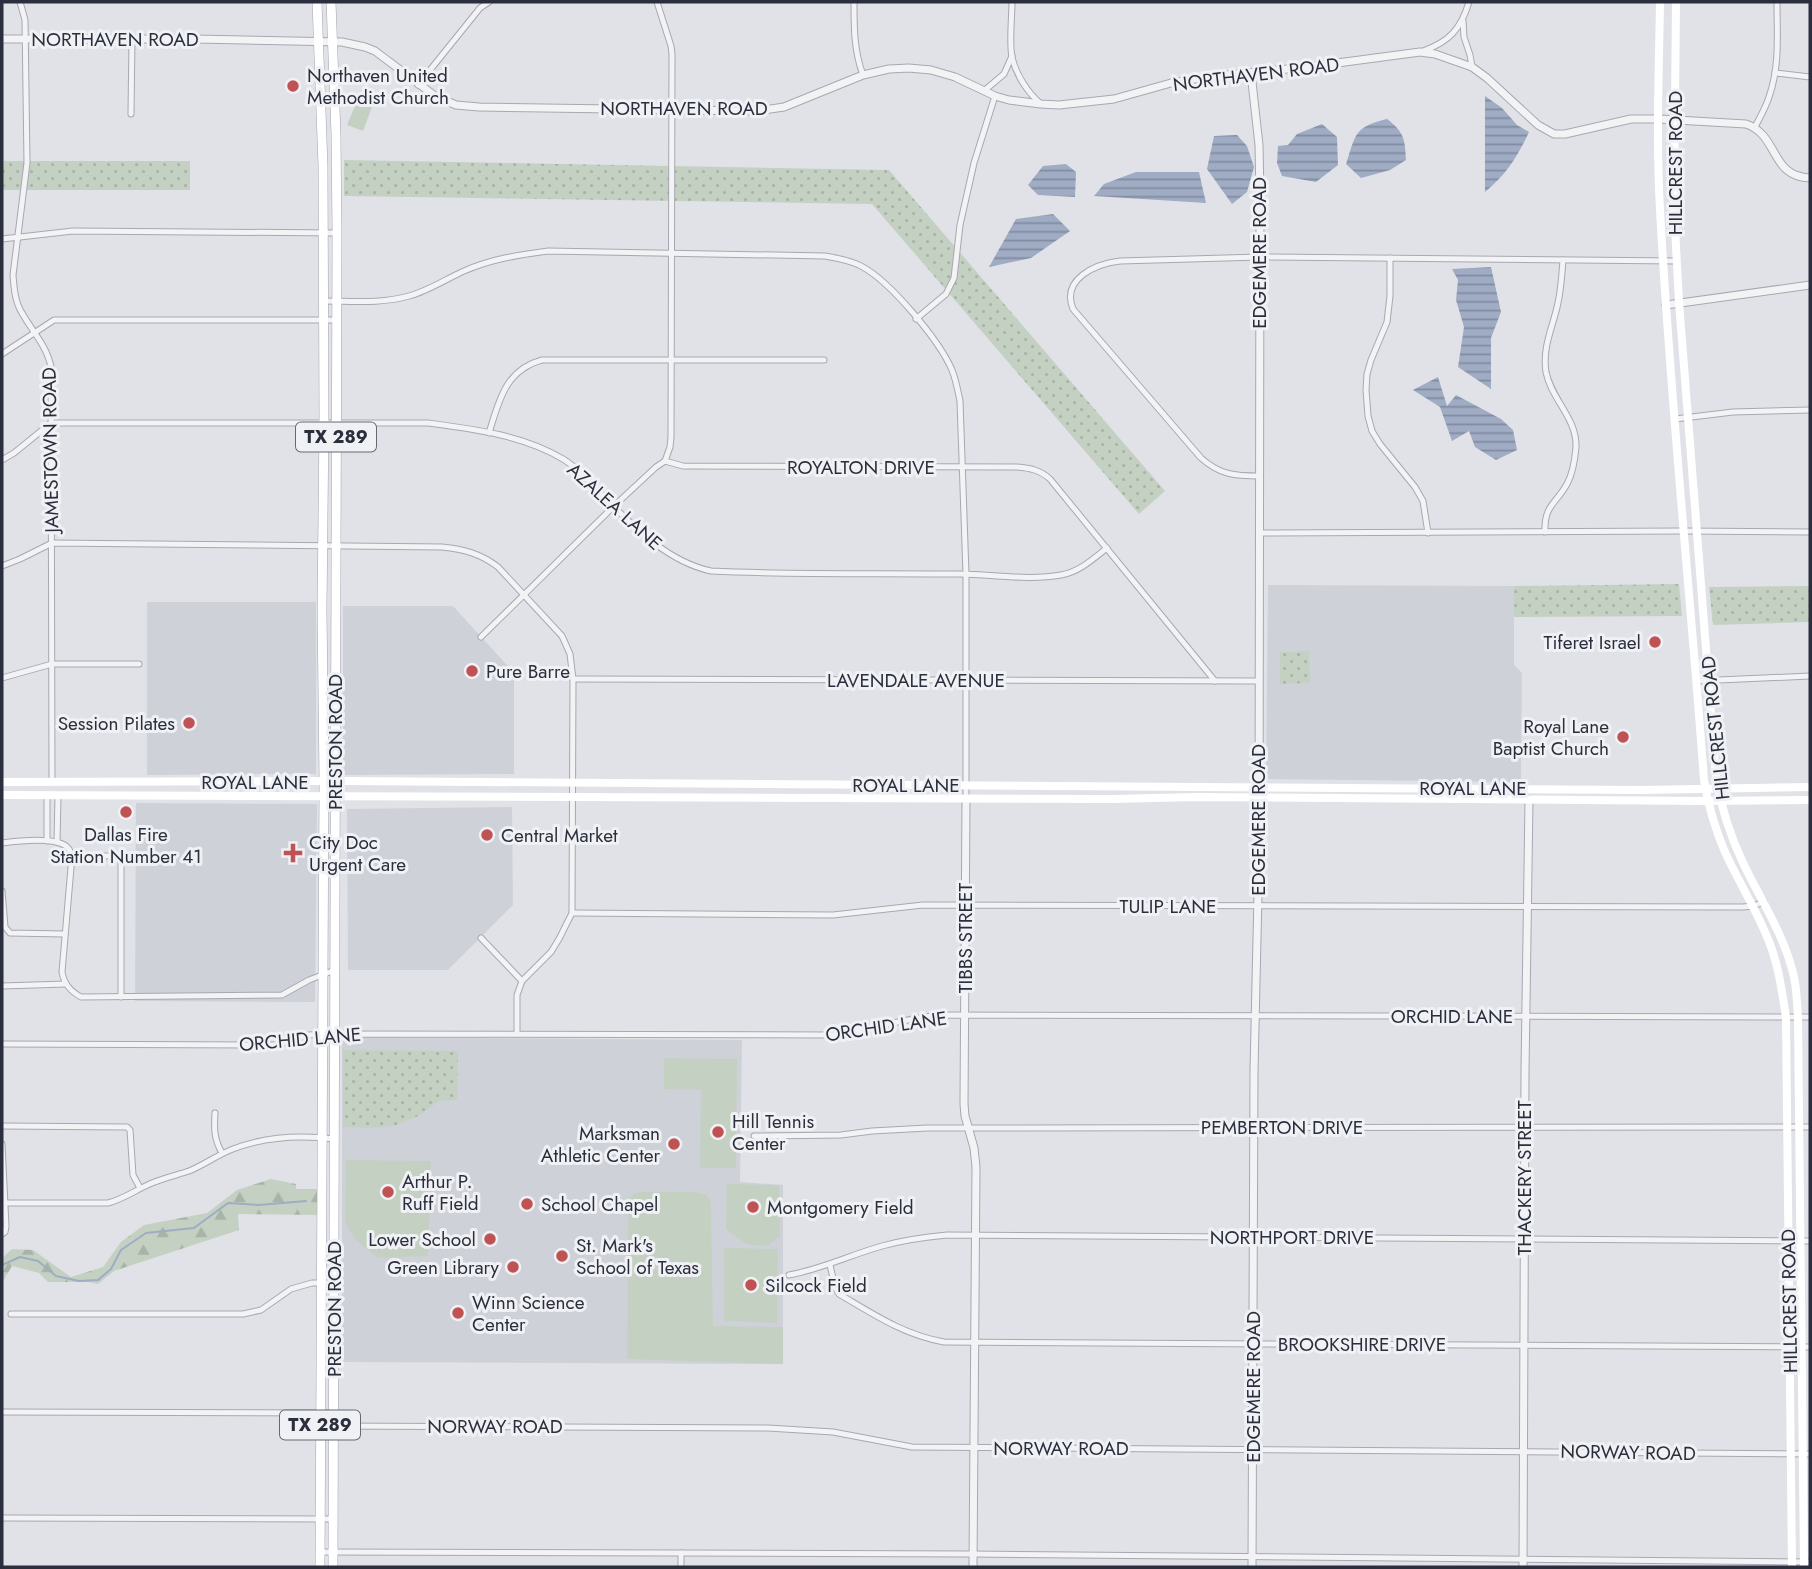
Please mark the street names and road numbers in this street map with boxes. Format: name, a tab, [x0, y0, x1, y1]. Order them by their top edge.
street label: NORTHAVEN ROAD	[31, 26, 199, 53]
street label: NORTHAVEN ROAD	[1171, 51, 1341, 98]
street label: HILLCREST ROAD	[1662, 91, 1689, 235]
street label: NORTHAVEN ROAD	[600, 95, 768, 122]
street label: EDGEMERE ROAD	[1246, 177, 1273, 329]
street label: JAMESTOWN ROAD	[36, 367, 65, 536]
road number: TX 289	[296, 422, 376, 452]
street label: ROYALTON DRIVE	[787, 454, 935, 481]
street label: AZALEA LANE	[561, 456, 668, 556]
street label: HILLCREST ROAD	[1695, 655, 1736, 801]
street label: LAVENDALE AVENUE	[827, 667, 1005, 694]
street label: PRESTON ROAD	[322, 674, 349, 810]
street label: EDGEMERE ROAD	[1245, 744, 1272, 896]
street label: ROYAL LANE	[201, 769, 309, 796]
street label: ROYAL LANE	[852, 772, 960, 799]
street label: ROYAL LANE	[1419, 775, 1527, 802]
street label: TIBBS STREET	[952, 883, 979, 993]
street label: TULIP LANE	[1120, 893, 1216, 920]
street label: ORCHID LANE	[1391, 1003, 1513, 1030]
street label: ORCHID LANE	[824, 1005, 949, 1048]
street label: ORCHID LANE	[238, 1021, 362, 1058]
street label: THACKERY STREET	[1511, 1100, 1538, 1256]
street label: PEMBERTON DRIVE	[1201, 1114, 1363, 1141]
street label: NORTHPORT DRIVE	[1210, 1224, 1374, 1251]
street label: HILLCREST ROAD	[1775, 1229, 1804, 1373]
street label: PRESTON ROAD	[321, 1241, 348, 1377]
street label: EDGEMERE ROAD	[1240, 1311, 1267, 1463]
street label: BROOKSHIRE DRIVE	[1278, 1331, 1446, 1358]
road number: TX 289	[280, 1410, 360, 1440]
street label: NORWAY ROAD	[427, 1413, 563, 1440]
street label: NORWAY ROAD	[993, 1435, 1129, 1462]
street label: NORWAY ROAD	[1560, 1438, 1696, 1467]

